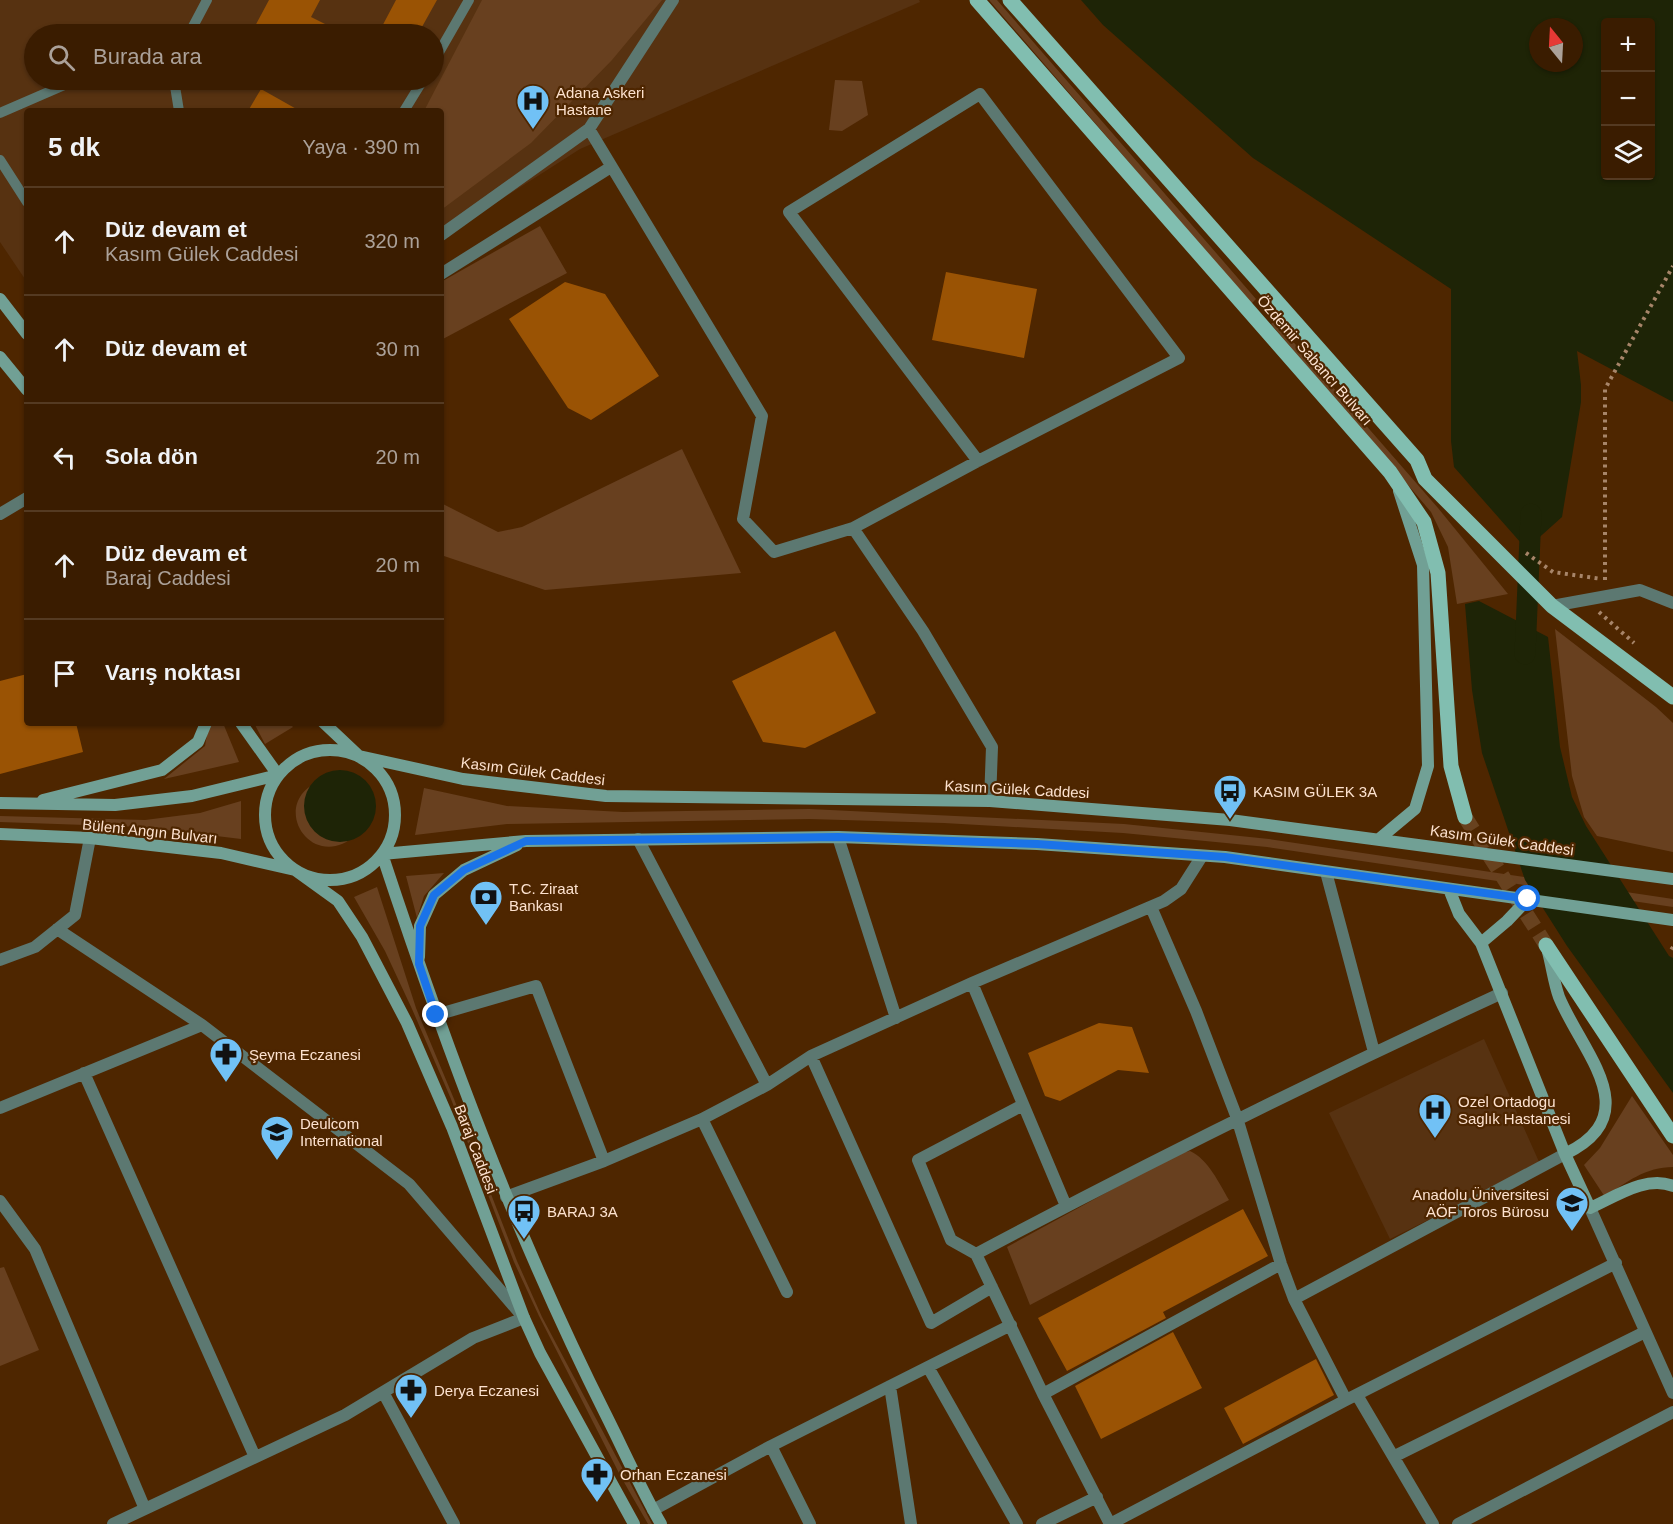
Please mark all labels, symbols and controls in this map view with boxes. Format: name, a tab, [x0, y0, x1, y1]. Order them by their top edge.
north arrow	[1529, 18, 1583, 72]
map controls	[1601, 18, 1655, 180]
button: +	[1601, 18, 1655, 72]
search box	[24, 24, 444, 90]
icon: search	[45, 41, 78, 74]
text: Burada ara	[93, 44, 202, 69]
button: −	[1601, 72, 1655, 126]
hospital icon: Adana Askeri Hastane	[515, 83, 551, 130]
place label: Adana Askeri Hastane	[556, 84, 644, 118]
button: layers	[1601, 126, 1655, 180]
text: 5 dk	[48, 132, 100, 162]
text: Yaya · 390 m	[303, 136, 420, 158]
text: Düz devam et	[105, 217, 247, 242]
icon: ahead	[48, 225, 81, 258]
text: 320 m	[364, 230, 420, 252]
text: Kasım Gülek Caddesi	[105, 243, 298, 265]
street label: Özdemir Sabancı Bulvarı	[1254, 291, 1376, 429]
icon: ahead	[48, 333, 81, 366]
text: Düz devam et	[105, 336, 247, 361]
text: 30 m	[376, 338, 420, 360]
icon: left	[48, 441, 81, 474]
text: Sola dön	[105, 444, 198, 469]
text: 20 m	[376, 446, 420, 468]
text: Düz devam et	[105, 541, 247, 566]
icon: ahead	[48, 549, 81, 582]
text: 20 m	[376, 554, 420, 576]
text: Baraj Caddesi	[105, 567, 231, 589]
icon: arrive	[48, 657, 81, 690]
text: Varış noktası	[105, 660, 241, 685]
street label: Kasım Gülek Caddesi	[460, 754, 606, 788]
bus stop icon: KASIM GÜLEK 3A	[1212, 773, 1248, 820]
street label: Kasım Gülek Caddesi	[944, 777, 1090, 801]
place label: KASIM GÜLEK 3A	[1253, 783, 1377, 800]
street label: Bülent Angın Bulvarı	[82, 815, 218, 847]
street label: Kasım Gülek Caddesi	[1429, 821, 1575, 859]
bank icon: T.C. Ziraat Bankası	[468, 879, 504, 926]
place label: T.C. Ziraat Bankası	[509, 880, 579, 914]
route start	[1514, 885, 1540, 911]
route end	[422, 1001, 448, 1027]
pharmacy icon: Şeyma Eczanesi	[208, 1036, 244, 1083]
place label: Şeyma Eczanesi	[249, 1046, 361, 1063]
hospital icon: Ozel Ortadogu Saglık Hastanesi	[1417, 1092, 1453, 1139]
place label: Ozel Ortadogu Saglık Hastanesi	[1458, 1093, 1571, 1127]
street label: Baraj Caddesi	[451, 1102, 501, 1196]
school or university icon: Deulcom International	[259, 1114, 295, 1161]
place label: Deulcom International	[300, 1115, 383, 1149]
school or university icon: Anadolu Üniversitesi AÖF Toros Bürosu	[1554, 1185, 1590, 1232]
place label: Anadolu Üniversitesi AÖF Toros Bürosu	[1412, 1186, 1549, 1220]
bus stop icon: BARAJ 3A	[506, 1193, 542, 1240]
place label: BARAJ 3A	[547, 1203, 618, 1220]
pharmacy icon: Derya Eczanesi	[393, 1372, 429, 1419]
place label: Derya Eczanesi	[434, 1382, 539, 1399]
pharmacy icon: Orhan Eczanesi	[579, 1456, 615, 1503]
place label: Orhan Eczanesi	[620, 1466, 727, 1483]

